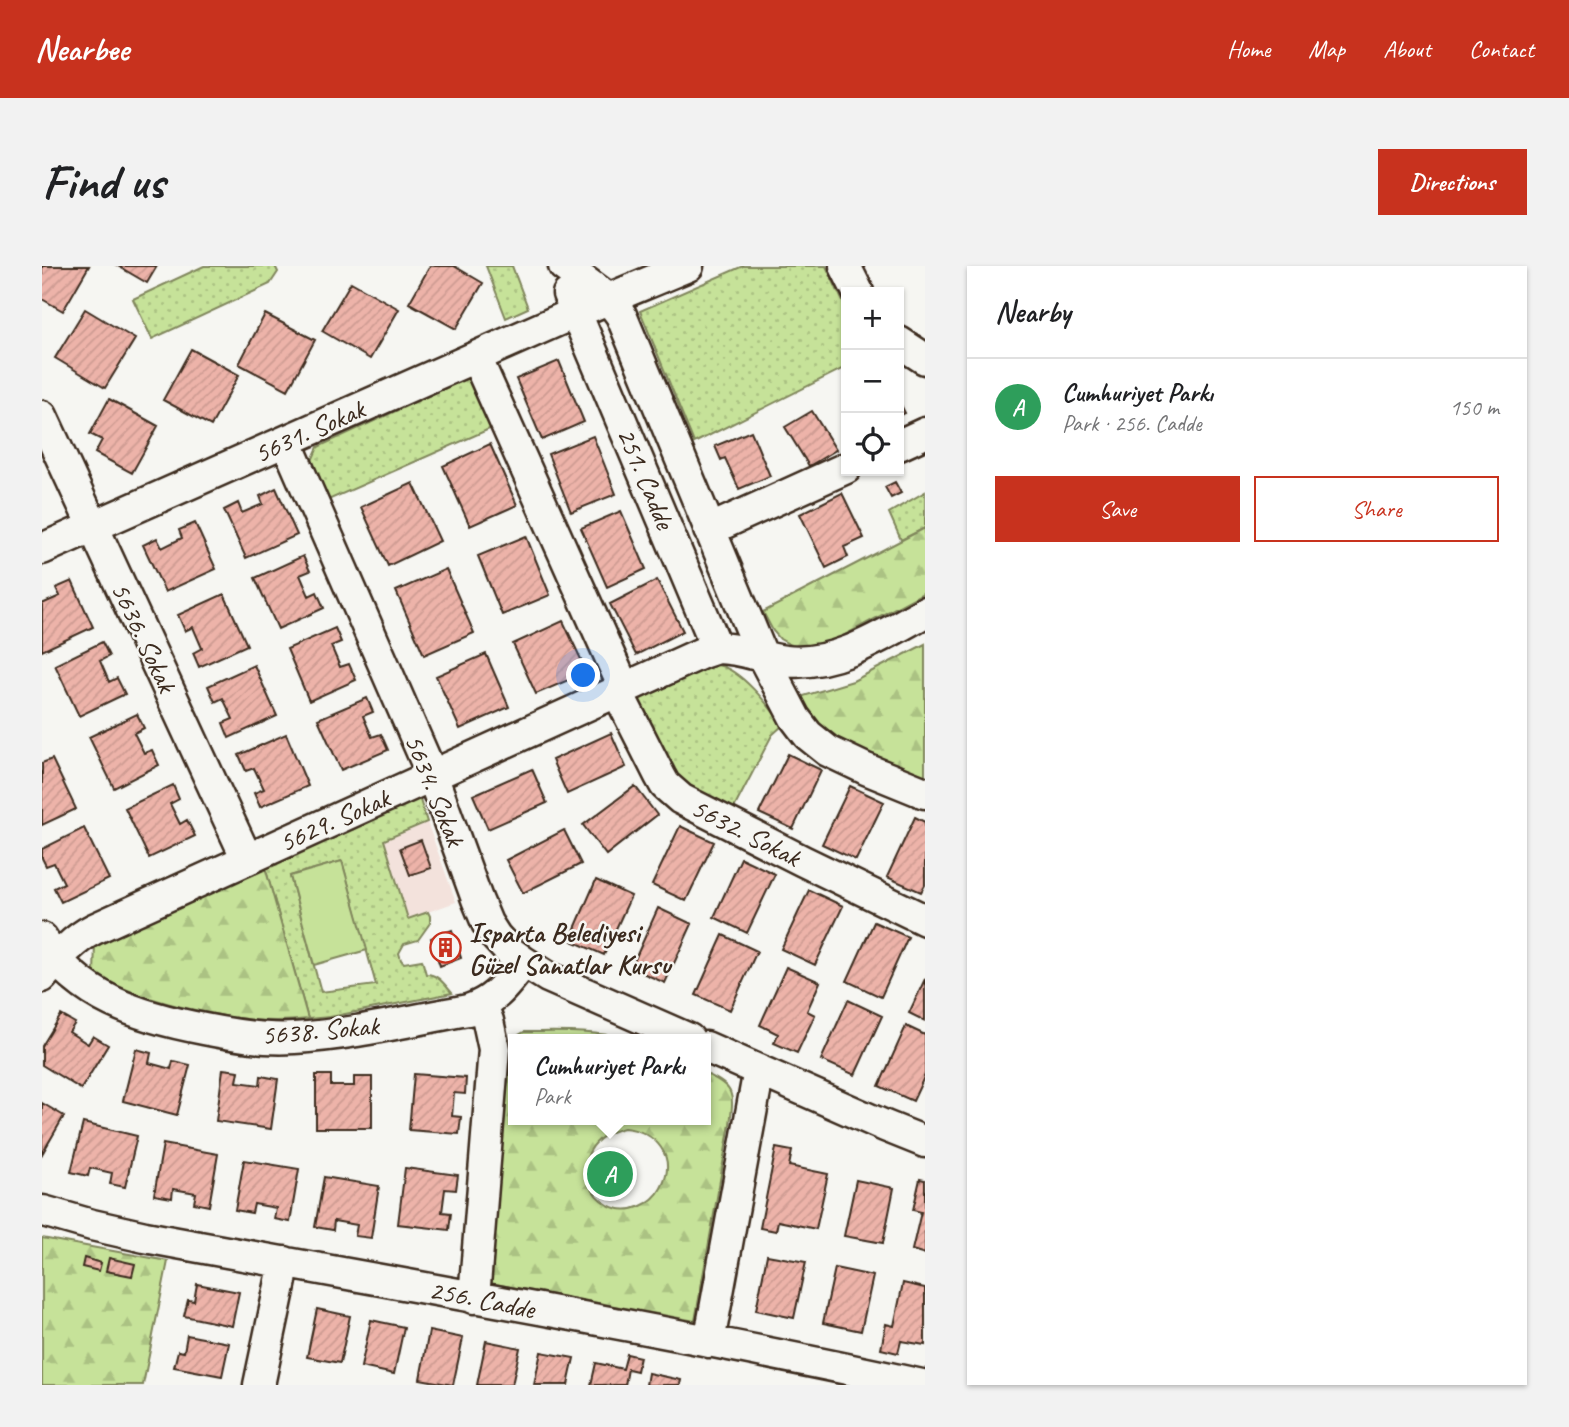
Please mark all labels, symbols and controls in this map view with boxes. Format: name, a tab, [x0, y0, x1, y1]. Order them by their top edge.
text: Nearbee	[35, 28, 129, 70]
text: Home	[1227, 34, 1270, 64]
text: Map	[1308, 34, 1345, 64]
text: About	[1383, 34, 1431, 64]
text: Contact	[1469, 34, 1534, 64]
button: Directions	[1378, 149, 1527, 215]
text: Find us	[42, 151, 164, 213]
map controls	[841, 287, 904, 476]
button: +	[841, 287, 904, 350]
text: Nearby	[995, 293, 1071, 331]
button: −	[841, 350, 904, 413]
text: Cumhuriyet Parkı	[1062, 376, 1213, 409]
street label: 5631. Sokak	[248, 390, 371, 471]
text: A	[1012, 393, 1024, 422]
text: 150 m	[1450, 393, 1499, 422]
text: Park · 256. Cadde	[1062, 409, 1202, 438]
button: locate	[841, 413, 904, 476]
street label: 251. Cadde	[609, 422, 684, 536]
button: Save	[995, 476, 1240, 542]
button: Share	[1254, 476, 1499, 542]
street label: 5636. Sokak	[103, 576, 185, 699]
your location	[566, 658, 600, 692]
street label: 5634. Sokak	[397, 729, 474, 853]
street label: 5629. Sokak	[273, 779, 396, 860]
street label: 5632. Sokak	[686, 790, 808, 875]
place label: Isparta Belediyesi Güzel Sanatlar Kursu	[469, 915, 673, 982]
building icon: Isparta Belediyesi Güzel Sanatlar Kursu	[429, 931, 463, 965]
street label: 5638. Sokak	[260, 1007, 382, 1053]
popup	[508, 1034, 711, 1125]
text: Cumhuriyet Parkı	[534, 1049, 685, 1082]
text: Park	[534, 1082, 571, 1111]
pin: A	[587, 1148, 633, 1200]
street label: 256. Cadde	[426, 1272, 540, 1327]

